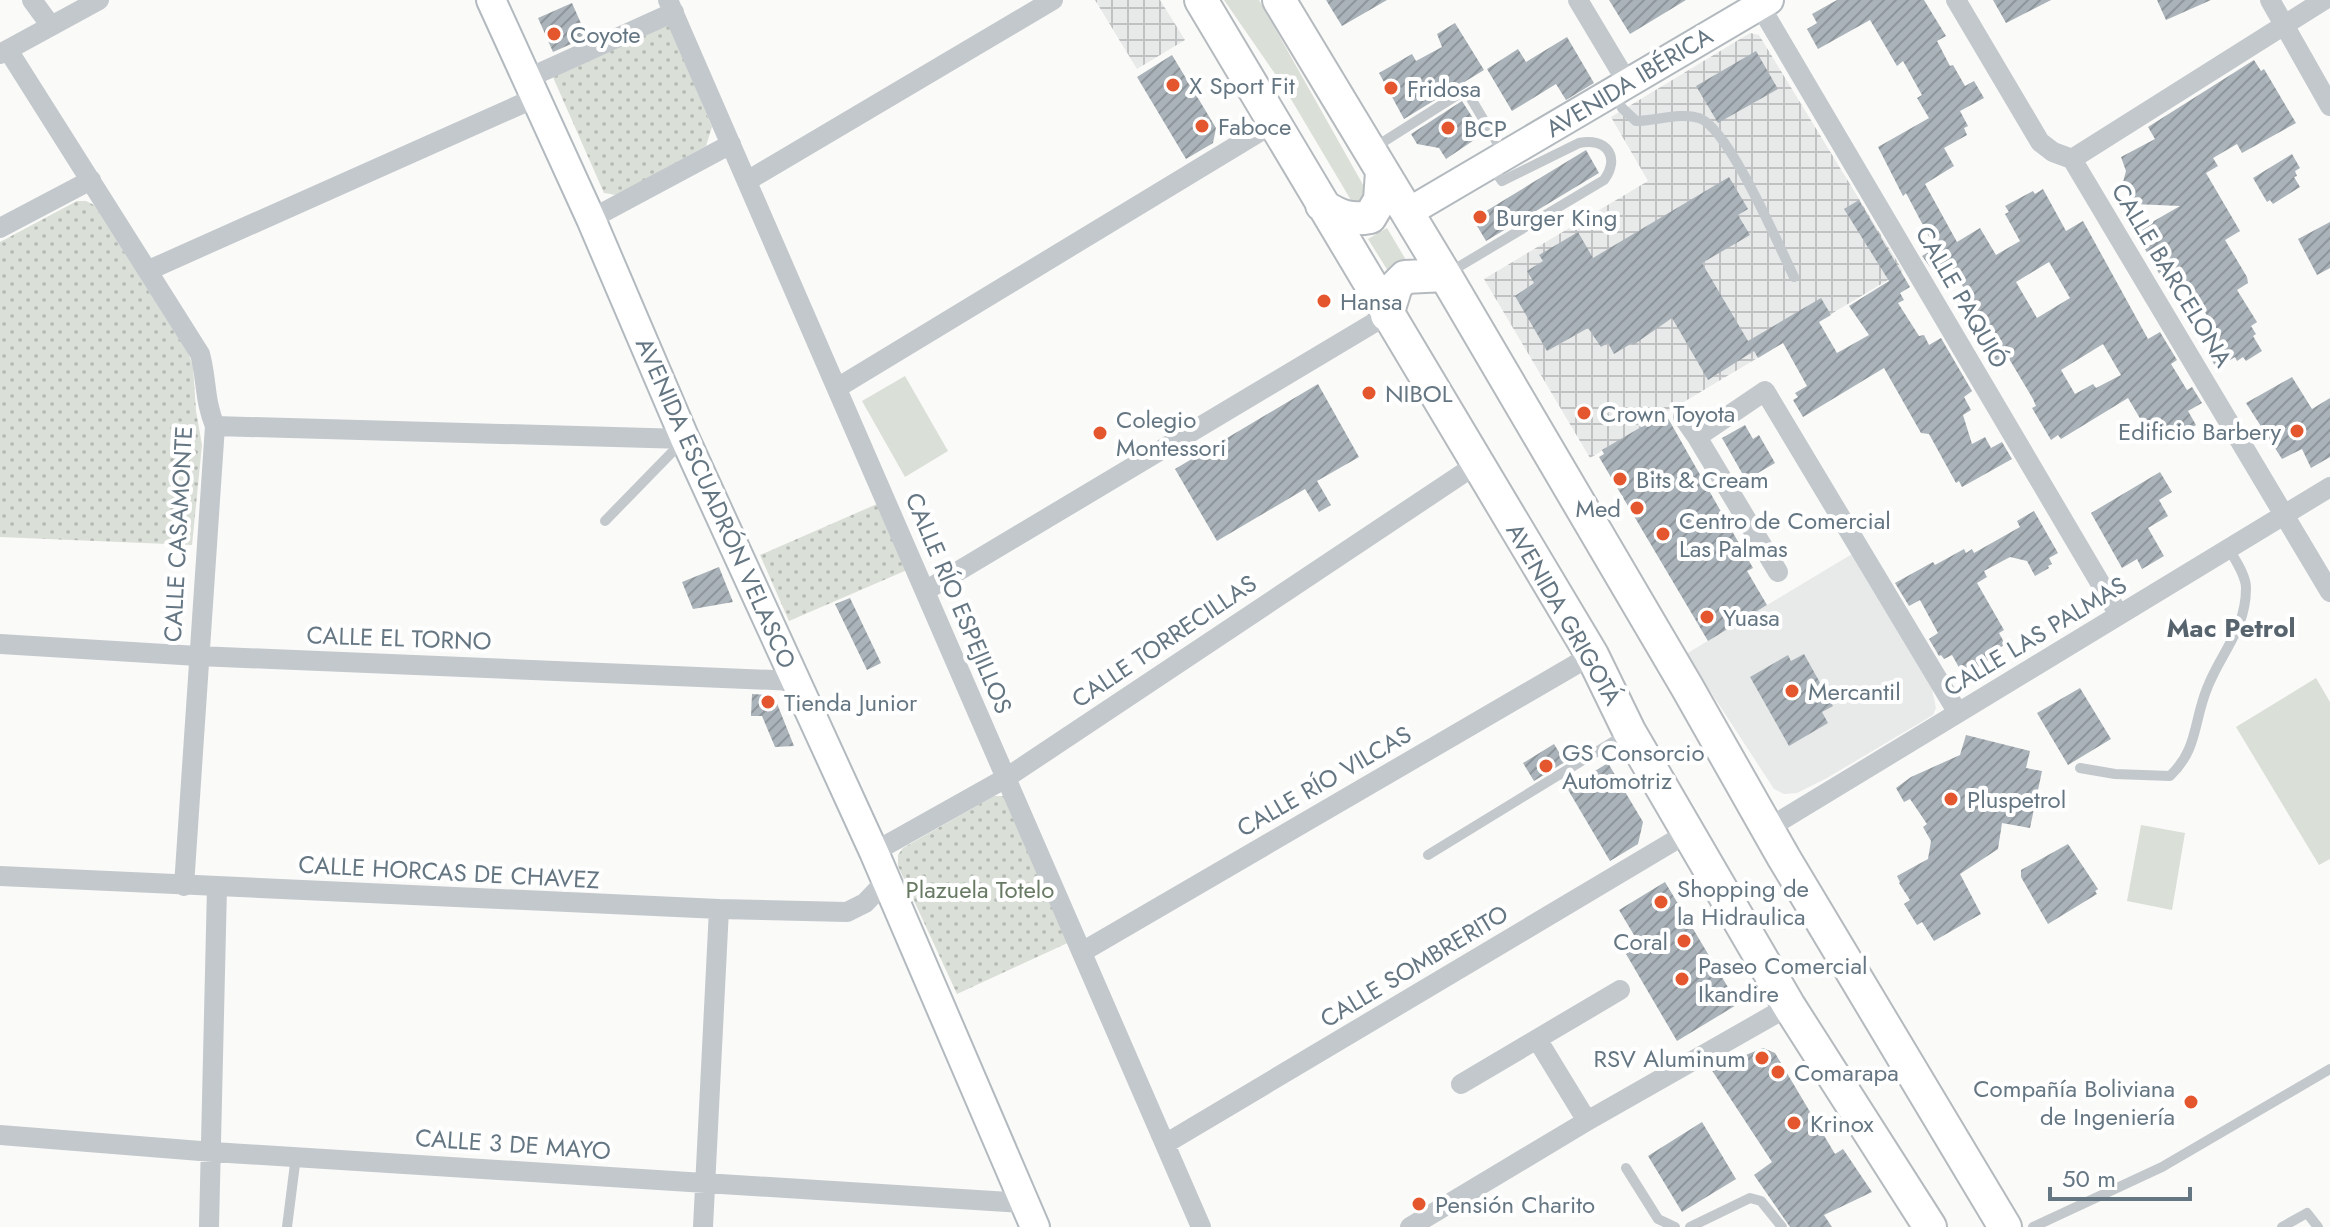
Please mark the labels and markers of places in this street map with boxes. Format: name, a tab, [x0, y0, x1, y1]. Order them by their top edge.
place label: Coyote	[570, 17, 641, 52]
marker: Coyote	[545, 25, 563, 43]
place label: X Sport Fit	[1189, 68, 1295, 103]
place label: Fridosa	[1407, 71, 1481, 106]
marker: X Sport Fit	[1164, 76, 1182, 94]
marker: Fridosa	[1382, 79, 1400, 97]
place label: Faboce	[1218, 109, 1291, 144]
place label: BCP	[1464, 111, 1507, 146]
marker: Faboce	[1193, 117, 1211, 135]
marker: BCP	[1439, 119, 1457, 137]
place label: Burger King	[1496, 200, 1617, 235]
marker: Burger King	[1471, 208, 1489, 226]
place label: Hansa	[1340, 284, 1403, 319]
marker: Hansa	[1315, 292, 1333, 310]
place label: NIBOL	[1385, 376, 1453, 411]
marker: NIBOL	[1360, 384, 1378, 402]
place label: Crown Toyota	[1600, 396, 1735, 431]
place label: Colegio Montessori	[1116, 402, 1226, 465]
marker: Crown Toyota	[1575, 404, 1593, 422]
place label: Edificio Barbery	[2118, 414, 2281, 449]
marker: Edificio Barbery	[2288, 422, 2306, 440]
marker: Colegio Montessori	[1091, 424, 1109, 442]
place label: Bits & Cream	[1636, 462, 1769, 497]
marker: Bits & Cream	[1611, 470, 1629, 488]
place label: Med	[1576, 491, 1621, 526]
marker: Med	[1628, 499, 1646, 517]
place label: Centro de Comercial Las Palmas	[1679, 503, 1891, 566]
marker: Centro de Comercial Las Palmas	[1654, 525, 1672, 543]
place label: Yuasa	[1723, 600, 1780, 635]
marker: Yuasa	[1698, 608, 1716, 626]
place label: Mercantil	[1808, 674, 1901, 709]
marker: Mercantil	[1783, 682, 1801, 700]
place label: Tienda Junior	[784, 685, 918, 720]
marker: Tienda Junior	[759, 693, 777, 711]
place label: GS Consorcio Automotriz	[1562, 735, 1705, 798]
marker: GS Consorcio Automotriz	[1537, 757, 1555, 775]
place label: Pluspetrol	[1967, 782, 2066, 817]
marker: Pluspetrol	[1942, 790, 1960, 808]
place label: Shopping de la Hidraulica	[1677, 871, 1809, 934]
marker: Shopping de la Hidraulica	[1652, 893, 1670, 911]
place label: Coral	[1613, 924, 1668, 959]
marker: Coral	[1675, 932, 1693, 950]
place label: Paseo Comercial Ikandire	[1698, 948, 1868, 1011]
marker: Paseo Comercial Ikandire	[1673, 970, 1691, 988]
place label: RSV Aluminum	[1594, 1041, 1746, 1076]
marker: RSV Aluminum	[1753, 1049, 1771, 1067]
place label: Comarapa	[1794, 1055, 1899, 1090]
marker: Comarapa	[1769, 1063, 1787, 1081]
place label: Compañía Boliviana de Ingeniería	[1973, 1071, 2175, 1134]
marker: Compañía Boliviana de Ingeniería	[2182, 1093, 2200, 1111]
place label: Krinox	[1810, 1106, 1874, 1141]
marker: Krinox	[1785, 1114, 1803, 1132]
place label: Pensión Charito	[1435, 1187, 1595, 1222]
marker: Pensión Charito	[1410, 1195, 1428, 1213]

